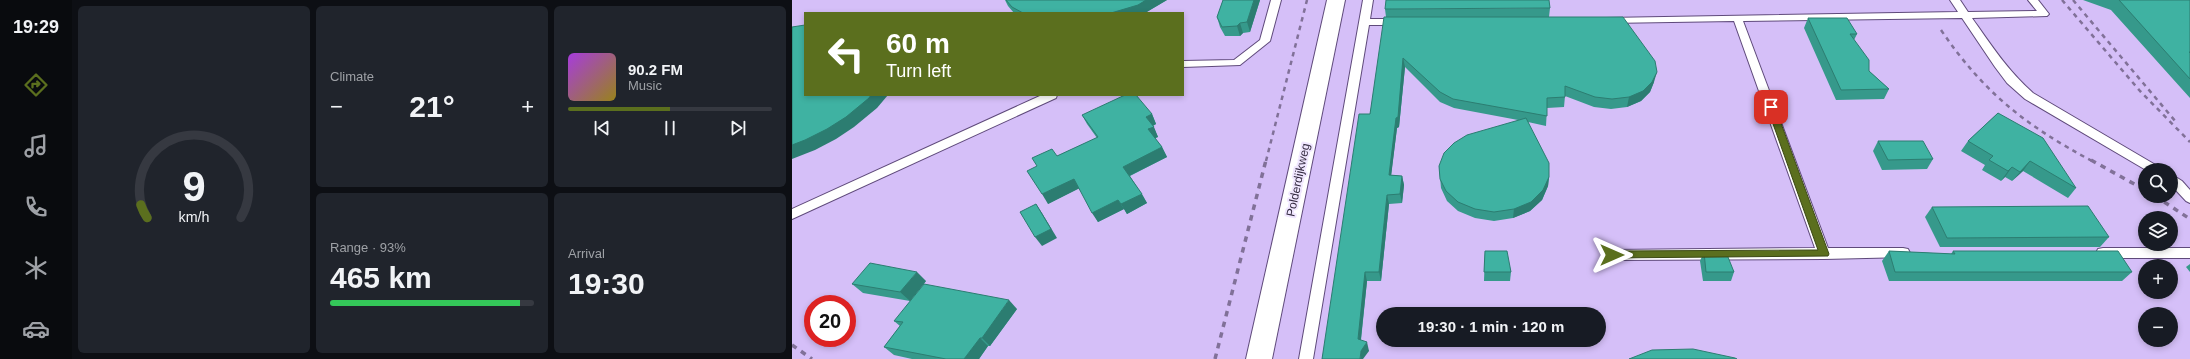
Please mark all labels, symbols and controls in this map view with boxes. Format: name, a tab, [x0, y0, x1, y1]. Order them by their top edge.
text: 19:29	[13, 17, 59, 37]
icon: left	[820, 28, 872, 80]
text: 60 m	[886, 28, 950, 59]
text: 90.2 FM	[628, 61, 683, 78]
text: Turn left	[886, 61, 951, 81]
text: Climate	[330, 69, 374, 84]
icon: directions	[22, 71, 50, 99]
text: Music	[628, 78, 662, 93]
text: 21°	[409, 90, 455, 123]
pin	[1754, 90, 1788, 124]
text: −	[330, 94, 343, 119]
text: +	[521, 94, 534, 119]
icon: arrive	[1760, 96, 1782, 118]
icon: previous	[591, 117, 613, 139]
icon: pause	[659, 117, 681, 139]
icon: next	[727, 117, 749, 139]
icon: music	[22, 132, 50, 160]
street label: Polderdijkweg	[1283, 142, 1313, 218]
text: 9	[182, 162, 206, 209]
map controls	[2138, 163, 2178, 347]
button: search	[2138, 163, 2178, 203]
icon: phone	[22, 193, 50, 221]
text: km/h	[179, 208, 210, 224]
button: layers	[2138, 211, 2178, 251]
position arrow	[1591, 234, 1633, 276]
text: Range · 93%	[330, 240, 406, 255]
text: Arrival	[568, 246, 605, 261]
icon: climate	[22, 254, 50, 282]
button: +	[2138, 259, 2178, 299]
text: 465 km	[330, 261, 432, 294]
text: 19:30	[568, 267, 645, 300]
speed limit sign: 20	[804, 295, 856, 347]
button: −	[2138, 307, 2178, 347]
icon: car	[22, 315, 50, 343]
text: 19:30 · 1 min · 120 m	[1418, 318, 1564, 335]

